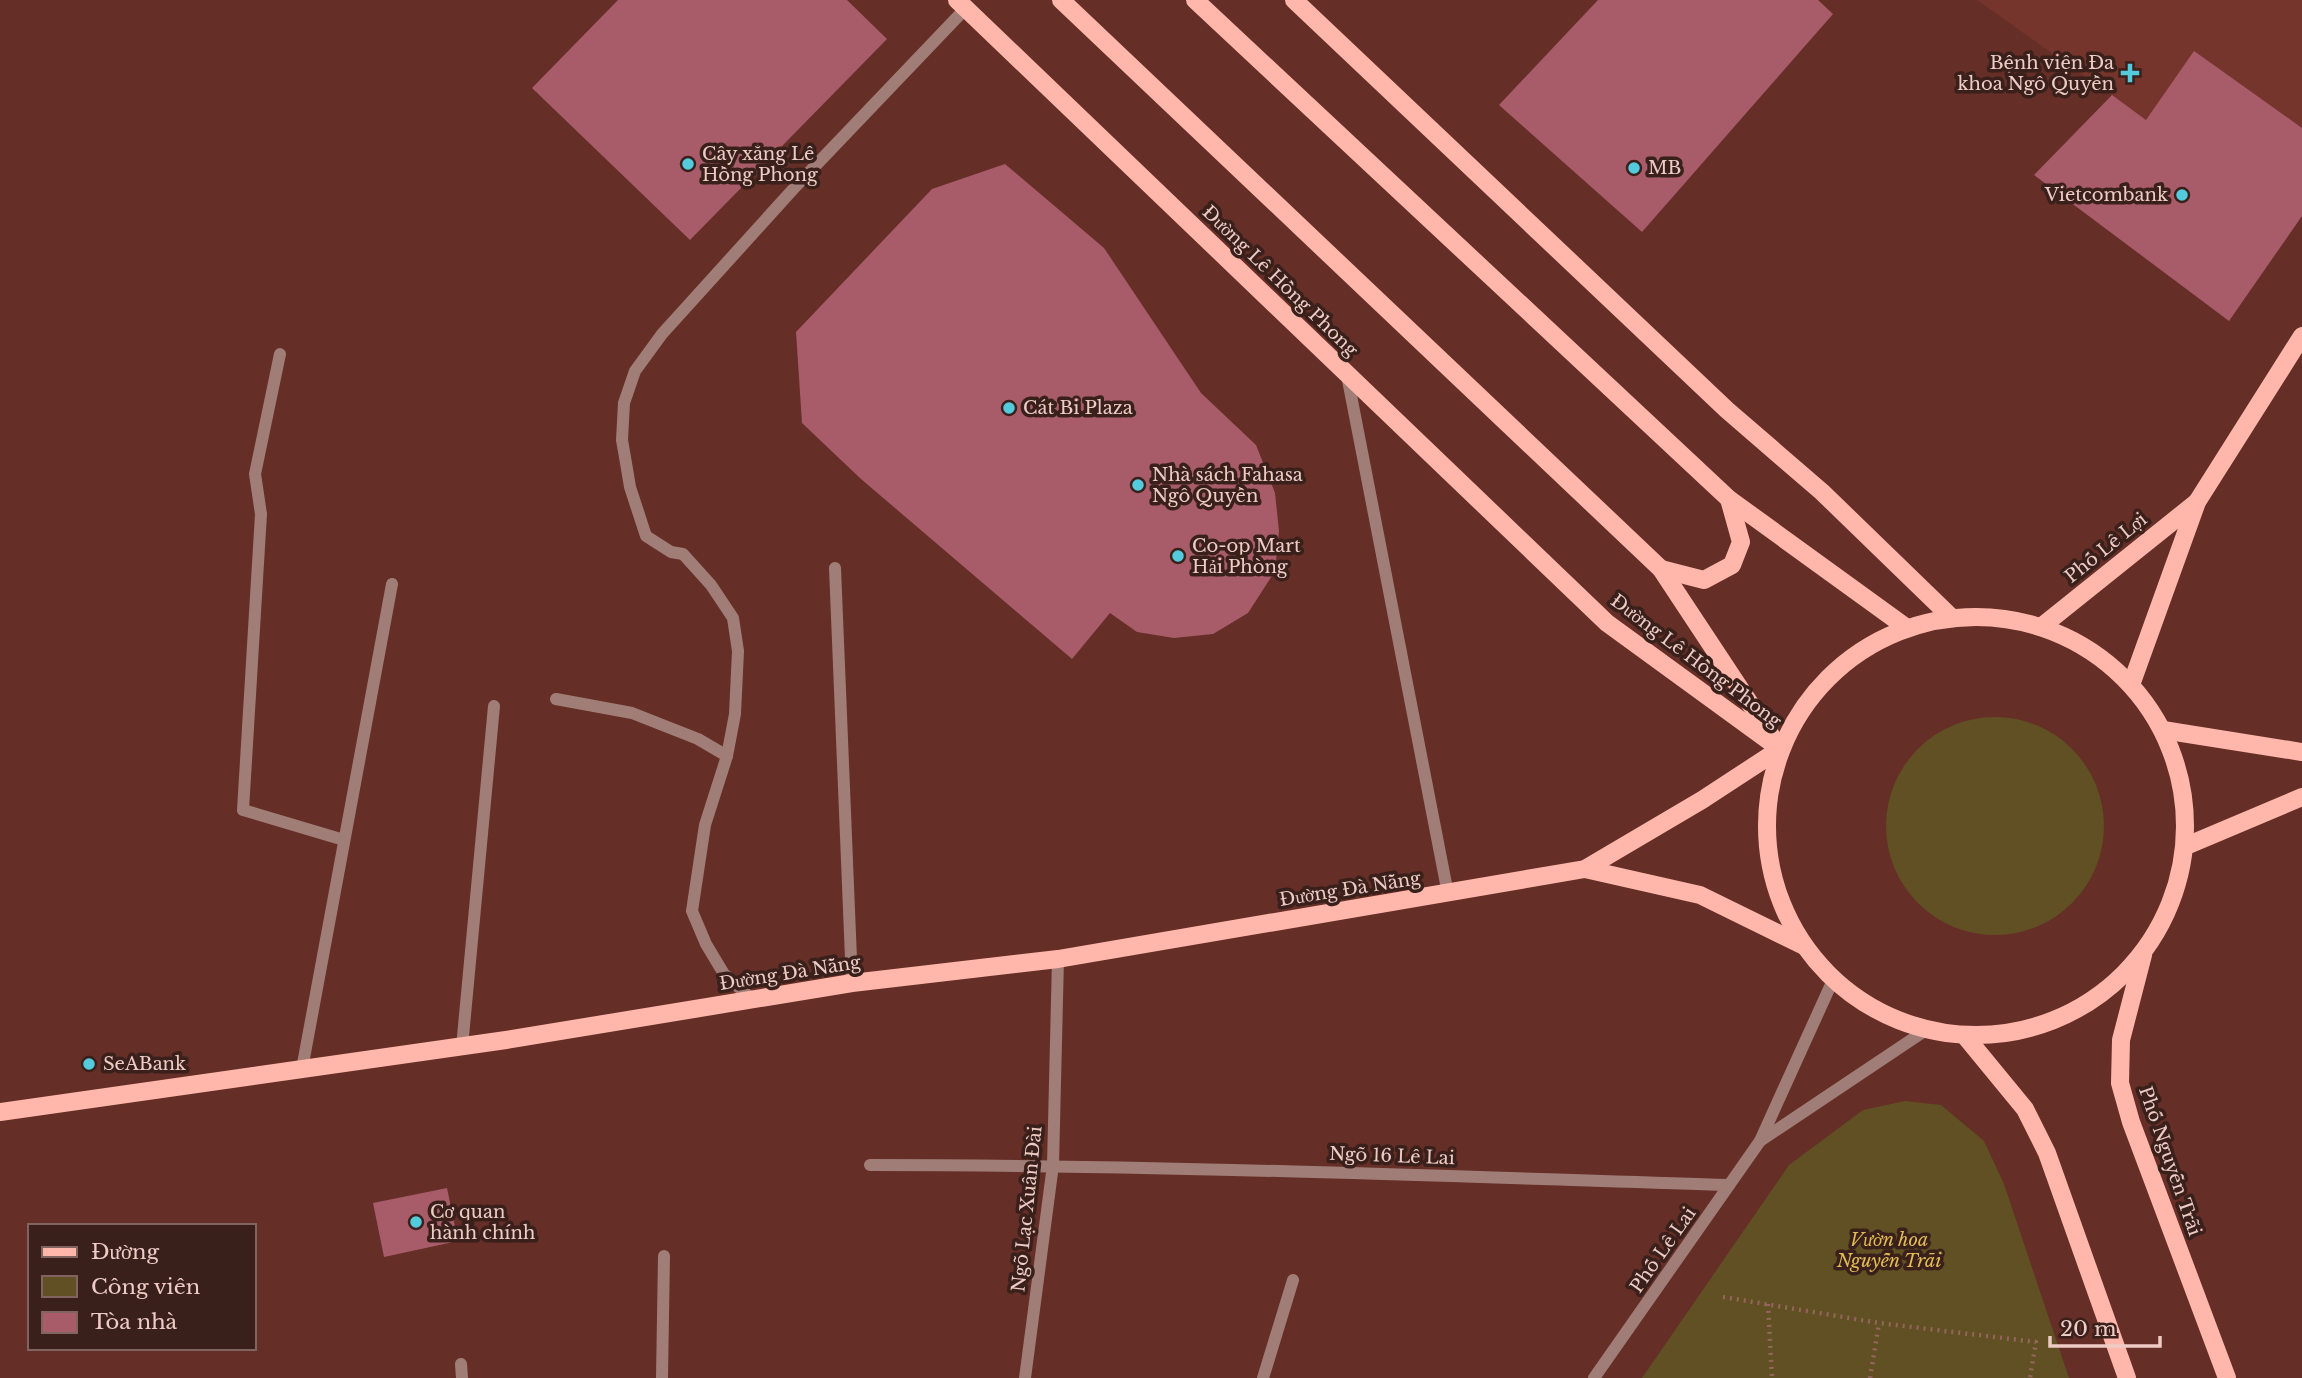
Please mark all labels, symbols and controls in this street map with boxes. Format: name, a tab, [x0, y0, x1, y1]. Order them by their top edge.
place label: Bệnh viện Đa khoa Ngô Quyền	[1958, 52, 2114, 95]
marker: Bệnh viện Đa khoa Ngô Quyền	[2120, 63, 2140, 83]
place label: Cây xăng Lê Hồng Phong	[702, 143, 818, 186]
marker: Cây xăng Lê Hồng Phong	[680, 156, 696, 172]
place label: MB	[1648, 157, 1681, 179]
marker: MB	[1626, 160, 1642, 176]
place label: Vietcombank	[2044, 184, 2168, 206]
marker: Vietcombank	[2174, 187, 2190, 203]
street label: Đường Lê Hồng Phong	[1198, 201, 1362, 361]
place label: Cát Bi Plaza	[1023, 397, 1133, 419]
marker: Cát Bi Plaza	[1001, 400, 1017, 416]
place label: Nhà sách Fahasa Ngô Quyền	[1152, 464, 1303, 507]
marker: Nhà sách Fahasa Ngô Quyền	[1130, 477, 1146, 493]
street label: Phố Lê Lợi	[2061, 508, 2151, 588]
place label: Co-op Mart Hải Phòng	[1192, 535, 1301, 578]
marker: Co-op Mart Hải Phòng	[1170, 548, 1186, 564]
street label: Đường Lê Hồng Phong	[1606, 590, 1786, 732]
street label: Đường Đà Nẵng	[1278, 867, 1422, 911]
street label: Đường Đà Nẵng	[718, 951, 862, 995]
place label: SeABank	[103, 1053, 186, 1075]
marker: SeABank	[81, 1056, 97, 1072]
street label: Phố Nguyễn Trãi	[2134, 1083, 2206, 1239]
street label: Ngõ Lạc Xuân Đài	[1007, 1125, 1047, 1293]
street label: Ngõ 16 Lê Lai	[1329, 1143, 1455, 1169]
place label: Cơ quan hành chính	[430, 1201, 535, 1244]
street label: Phố Lê Lai	[1625, 1203, 1701, 1297]
marker: Cơ quan hành chính	[408, 1214, 424, 1230]
legend	[28, 1224, 256, 1350]
park label: Vườn hoa Nguyễn Trãi	[1836, 1229, 1942, 1272]
text: Đường	[91, 1239, 159, 1265]
text: Công viên	[91, 1274, 200, 1300]
scale bar	[2050, 1304, 2160, 1348]
text: Tòa nhà	[91, 1309, 178, 1335]
text: 20 m	[2060, 1316, 2117, 1342]

